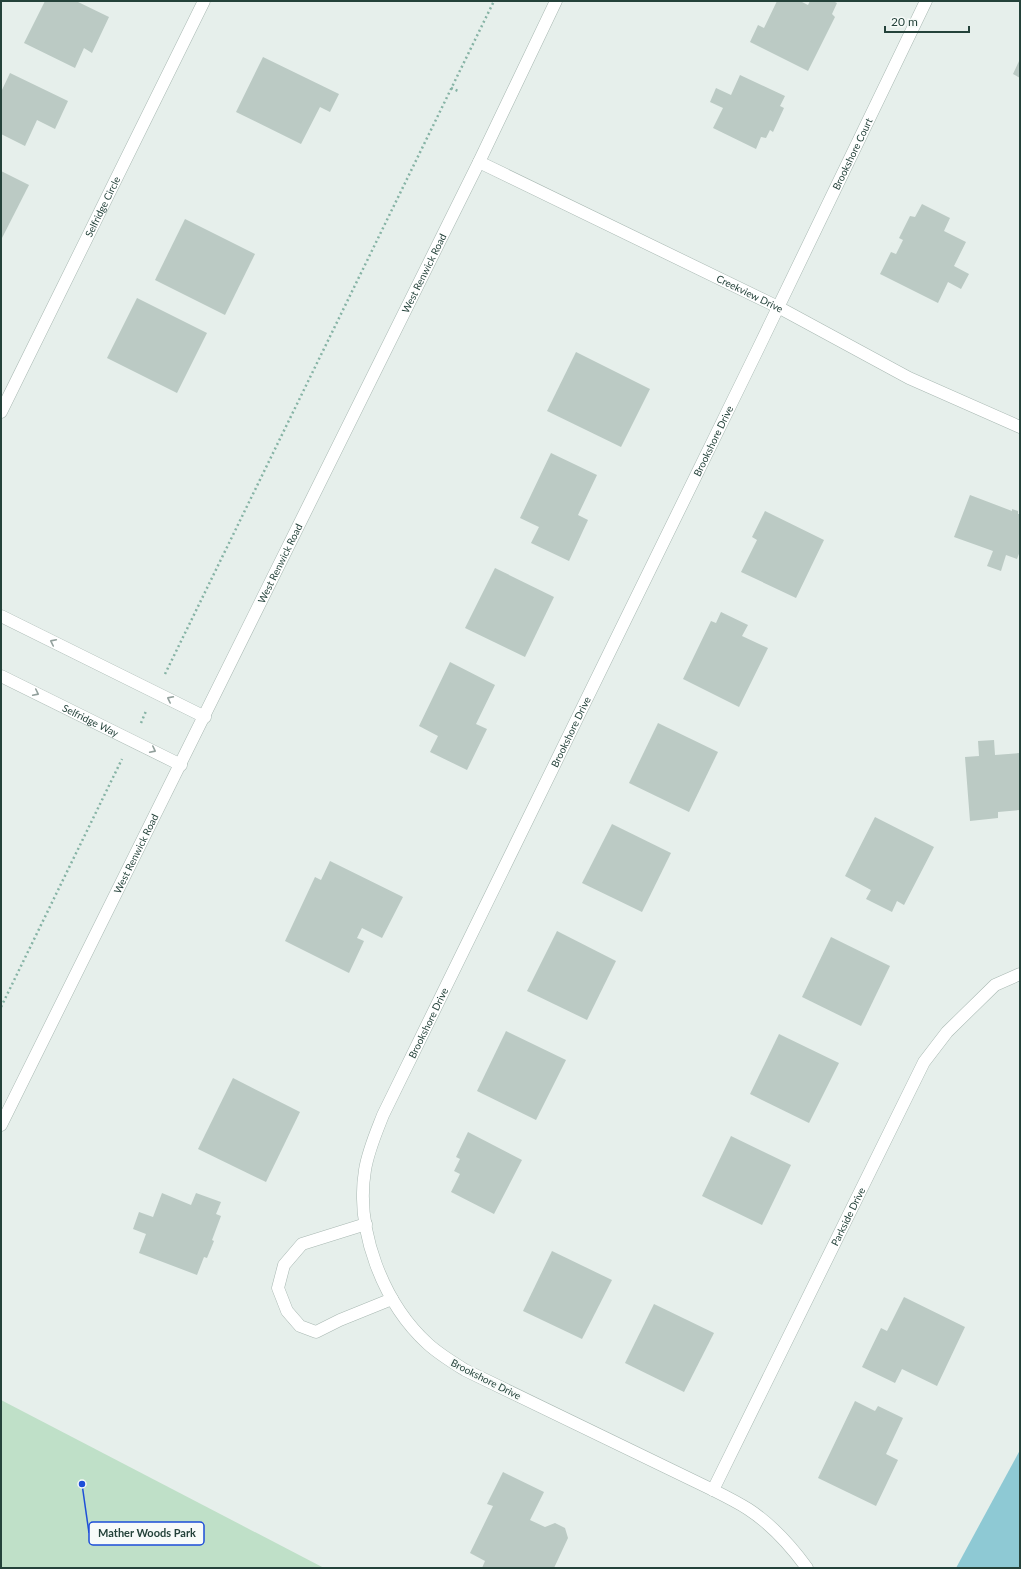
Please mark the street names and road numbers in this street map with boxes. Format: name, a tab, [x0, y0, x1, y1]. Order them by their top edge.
street label: Brookshore Court	[830, 116, 875, 192]
street label: Selfridge Circle	[82, 174, 122, 239]
street label: West Renwick Road	[399, 231, 449, 315]
street label: Creekview Drive	[715, 272, 785, 315]
street label: Brookshore Drive	[691, 404, 735, 478]
street label: West Renwick Road	[255, 522, 305, 605]
street label: Brookshore Drive	[548, 695, 593, 769]
street label: Selfridge Way	[61, 701, 121, 740]
street label: West Renwick Road	[111, 812, 160, 895]
street label: Brookshore Drive	[406, 986, 450, 1060]
street label: Parkside Drive	[828, 1185, 867, 1248]
street label: Brookshore Drive	[449, 1356, 523, 1402]

